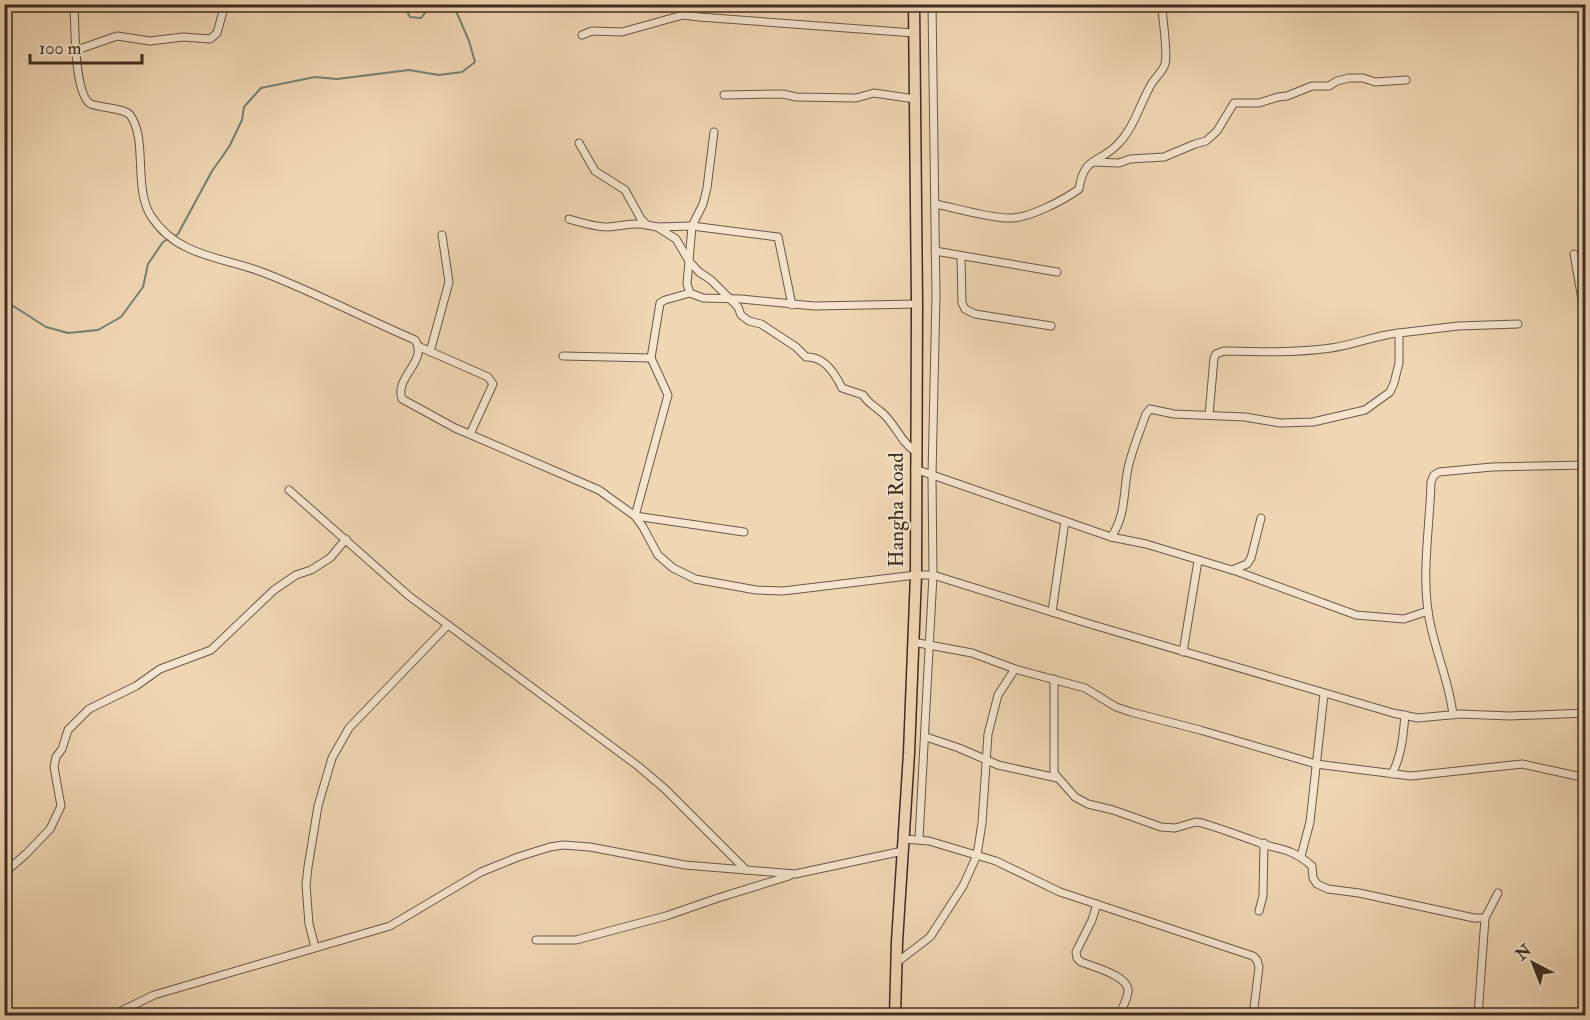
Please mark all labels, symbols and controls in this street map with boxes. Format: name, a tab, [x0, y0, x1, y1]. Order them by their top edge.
scale bar	[30, 27, 142, 65]
text: 100 m	[39, 37, 82, 60]
street label: Hangha Road	[883, 452, 910, 567]
north arrow	[1503, 933, 1563, 993]
text: N	[1511, 940, 1536, 965]

